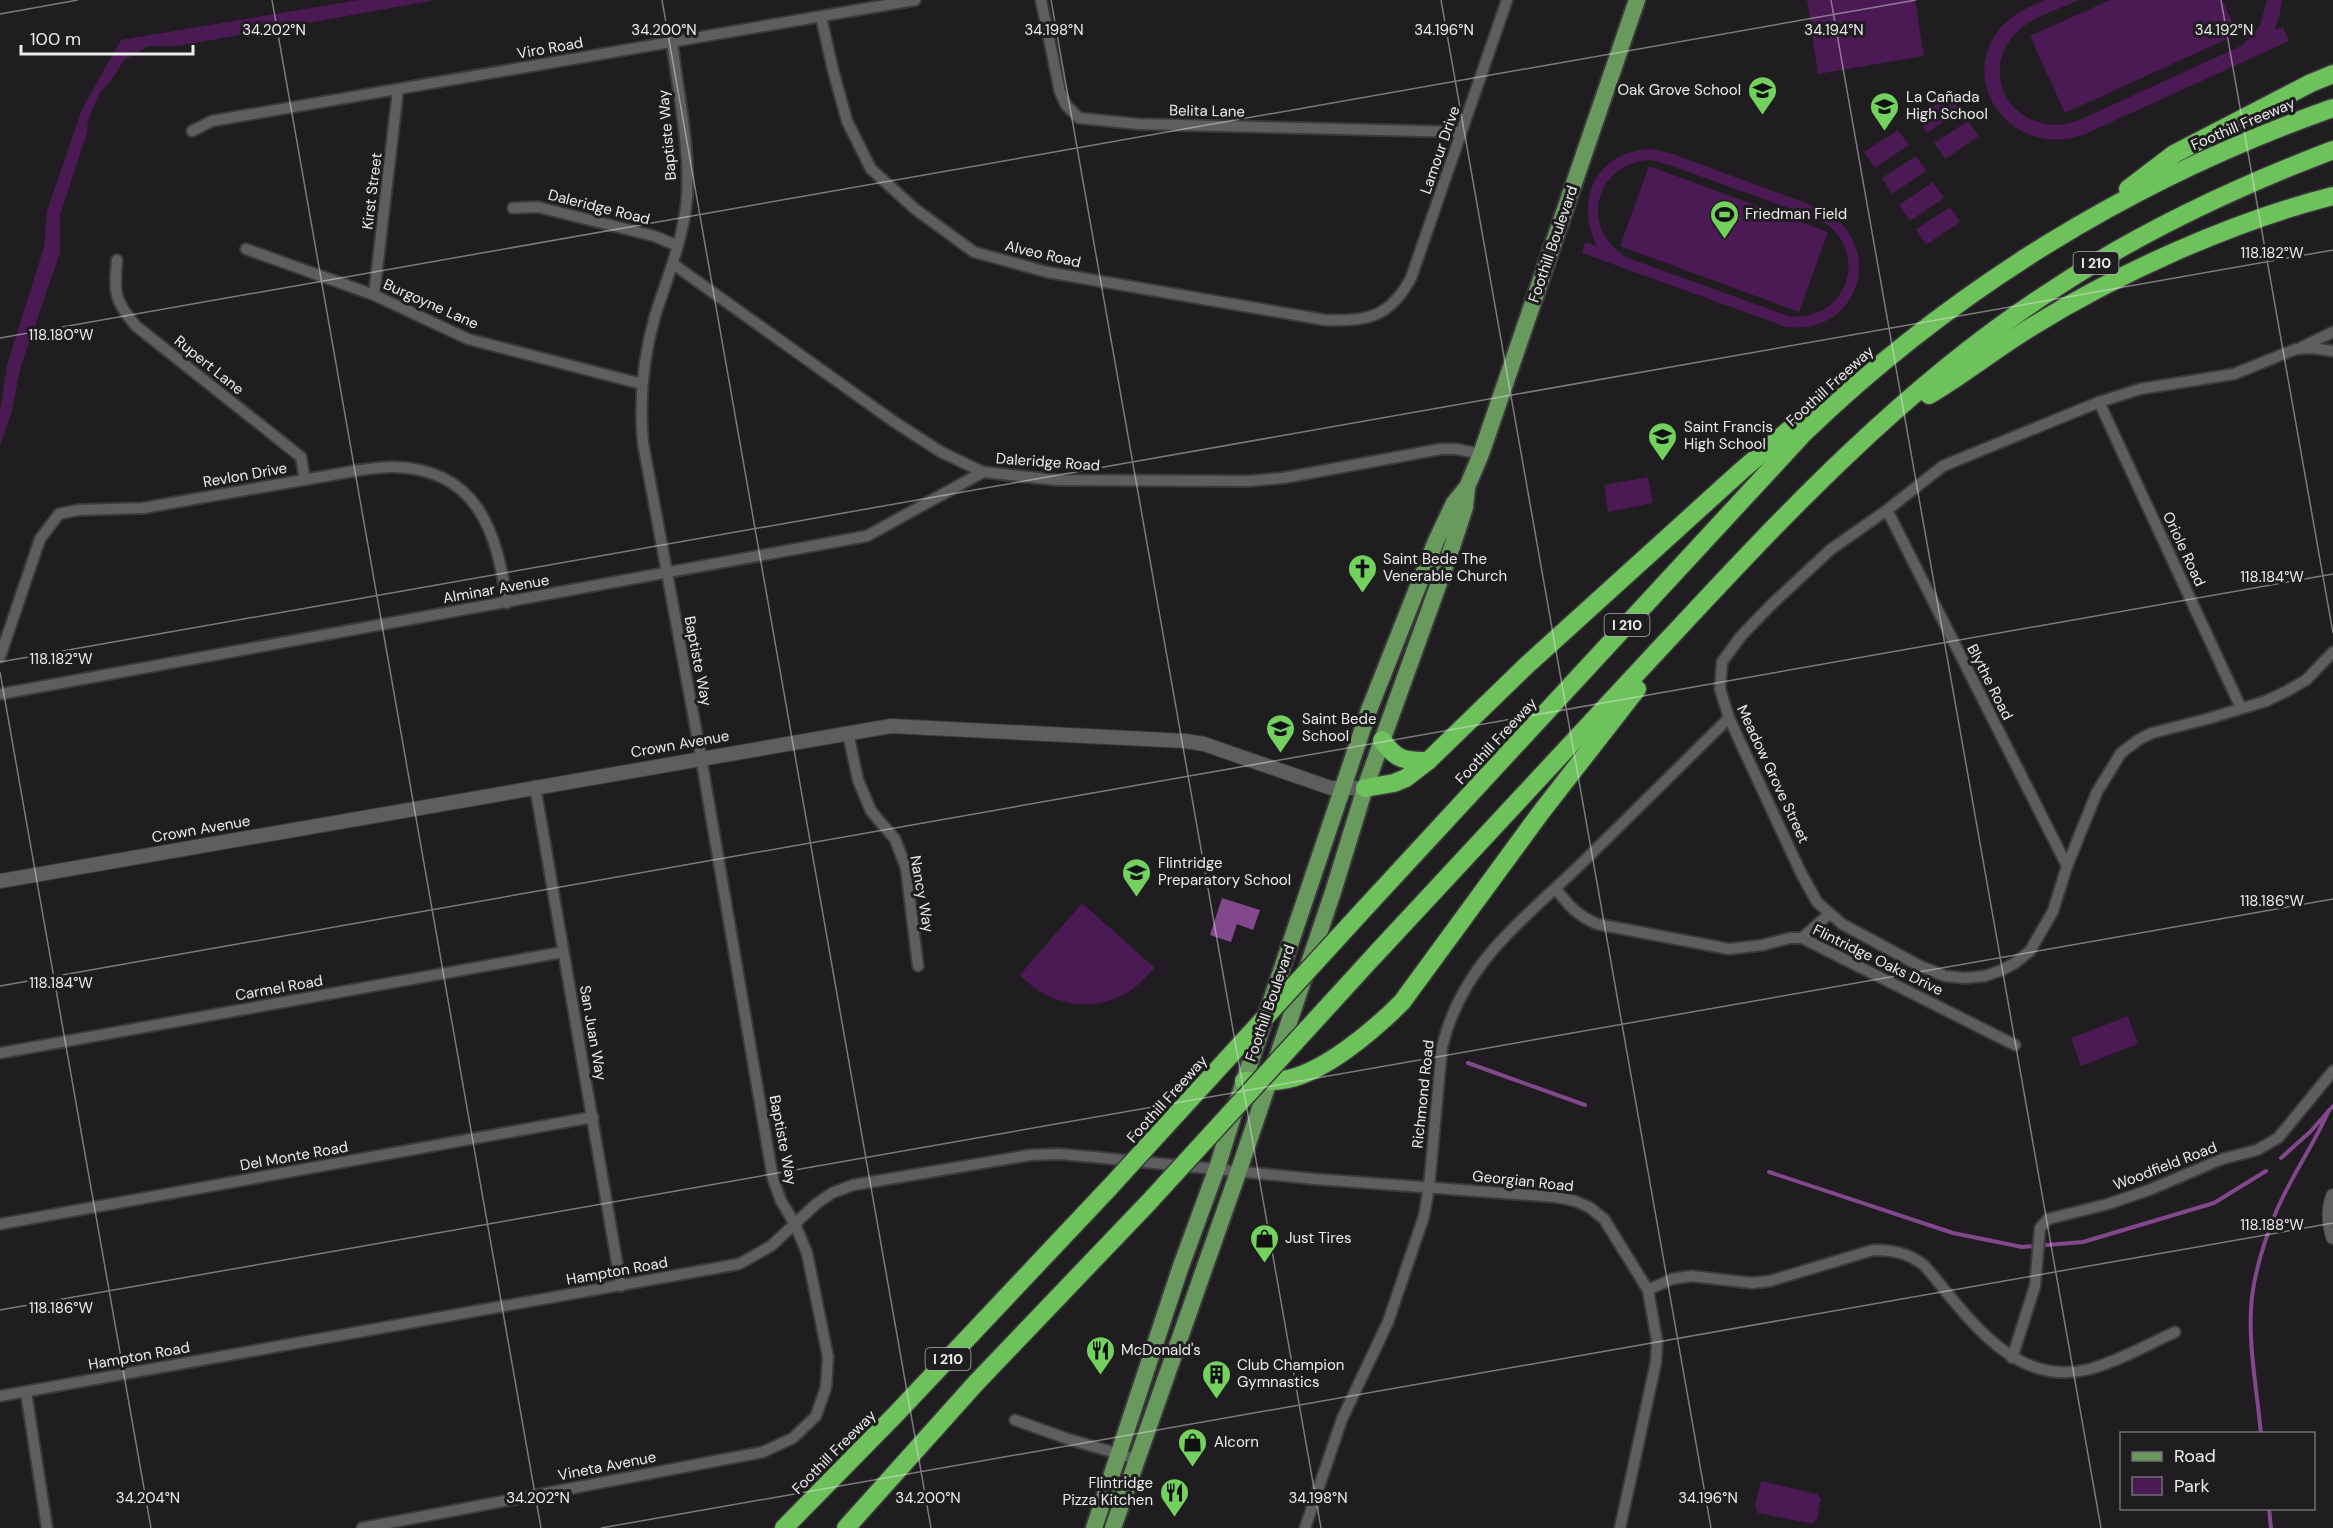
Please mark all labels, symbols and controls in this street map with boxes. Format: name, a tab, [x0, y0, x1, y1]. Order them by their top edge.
scale bar	[21, 18, 194, 56]
text: 34.202°N	[242, 20, 306, 40]
text: 34.200°N	[631, 20, 697, 40]
text: 34.198°N	[1024, 20, 1084, 40]
text: 34.196°N	[1414, 20, 1474, 40]
text: 34.194°N	[1804, 20, 1864, 40]
text: 34.192°N	[2195, 20, 2253, 40]
text: 100 m	[30, 27, 81, 51]
street label: Viro Road	[515, 32, 585, 64]
school or university icon: Oak Grove School	[1746, 74, 1778, 116]
place label: Oak Grove School	[1617, 80, 1741, 100]
place label: La Cañada High School	[1906, 87, 1988, 124]
street label: Baptiste Way	[653, 88, 681, 181]
school or university icon: La Cañada High School	[1869, 90, 1901, 132]
street label: Foothill Freeway	[2188, 93, 2299, 155]
street label: Belita Lane	[1169, 100, 1245, 122]
street label: Lamour Drive	[1416, 103, 1464, 197]
street label: Kirst Street	[357, 151, 387, 231]
street label: Foothill Boulevard	[1524, 183, 1582, 305]
street label: Daleridge Road	[546, 185, 652, 229]
sports icon: Friedman Field	[1708, 198, 1740, 240]
place label: Friedman Field	[1745, 204, 1847, 224]
street label: Alveo Road	[1003, 236, 1083, 272]
text: 118.182°W	[2241, 243, 2304, 263]
road number: I 210	[2074, 252, 2118, 274]
street label: Burgoyne Lane	[380, 274, 482, 334]
text: 118.180°W	[29, 325, 94, 345]
street label: Rupert Lane	[170, 331, 248, 399]
street label: Foothill Freeway	[1782, 341, 1879, 431]
place label: Saint Francis High School	[1684, 417, 1773, 454]
school or university icon: Saint Francis High School	[1647, 420, 1679, 462]
street label: Daleridge Road	[995, 448, 1101, 476]
street label: Revlon Drive	[201, 458, 289, 492]
street label: Oriole Road	[2158, 508, 2210, 590]
place label: Saint Bede The Venerable Church	[1383, 549, 1507, 586]
church icon: Saint Bede The Venerable Church	[1346, 552, 1378, 594]
text: 118.184°W	[2240, 567, 2304, 587]
street label: Alminar Avenue	[441, 570, 551, 608]
street label: Baptiste Way	[679, 614, 717, 708]
road number: I 210	[1604, 614, 1650, 636]
street label: Blythe Road	[1962, 641, 2018, 723]
text: 118.182°W	[30, 649, 93, 669]
street label: Foothill Freeway	[1451, 693, 1542, 789]
street label: Meadow Grove Street	[1732, 702, 1814, 847]
place label: Saint Bede School	[1302, 709, 1376, 746]
school or university icon: Saint Bede School	[1265, 712, 1297, 754]
street label: Crown Avenue	[629, 725, 731, 763]
street label: Crown Avenue	[150, 810, 252, 848]
place label: Flintridge Preparatory School	[1158, 853, 1291, 890]
street label: Nancy Way	[905, 854, 939, 935]
school or university icon: Flintridge Preparatory School	[1121, 856, 1153, 898]
text: 118.186°W	[2240, 891, 2304, 911]
street label: Flintridge Oaks Drive	[1810, 920, 1946, 1000]
street label: Foothill Boulevard	[1241, 942, 1299, 1064]
street label: Carmel Road	[234, 970, 324, 1006]
text: 118.184°W	[29, 973, 93, 993]
street label: San Juan Way	[575, 984, 611, 1083]
street label: Richmond Road	[1407, 1039, 1439, 1149]
street label: Foothill Freeway	[1122, 1050, 1212, 1147]
street label: Baptiste Way	[764, 1093, 802, 1187]
street label: Del Monte Road	[238, 1137, 350, 1175]
street label: Woodfield Road	[2110, 1137, 2220, 1195]
street label: Georgian Road	[1471, 1166, 1575, 1196]
text: 118.188°W	[2240, 1215, 2304, 1235]
shop icon: Just Tires	[1248, 1222, 1280, 1264]
place label: Just Tires	[1285, 1228, 1352, 1248]
street label: Hampton Road	[565, 1252, 669, 1290]
text: 118.186°W	[29, 1298, 93, 1318]
restaurant icon: McDonald's	[1084, 1334, 1116, 1376]
street label: Hampton Road	[87, 1337, 191, 1375]
place label: McDonald's	[1121, 1340, 1201, 1360]
road number: I 210	[926, 1348, 970, 1370]
place label: Club Champion Gymnastics	[1237, 1355, 1344, 1392]
building icon: Club Champion Gymnastics	[1200, 1358, 1232, 1400]
street label: Foothill Freeway	[788, 1405, 881, 1498]
shop icon: Alcorn	[1177, 1426, 1209, 1468]
place label: Alcorn	[1214, 1432, 1259, 1452]
legend	[2120, 1432, 2315, 1510]
text: Road	[2174, 1444, 2216, 1468]
street label: Vineta Avenue	[556, 1447, 658, 1485]
place label: Flintridge Pizza Kitchen	[1062, 1473, 1153, 1510]
text: Park	[2174, 1474, 2210, 1498]
restaurant icon: Flintridge Pizza Kitchen	[1158, 1476, 1190, 1518]
text: 34.204°N	[116, 1488, 180, 1508]
text: 34.202°N	[506, 1488, 570, 1508]
text: 34.200°N	[895, 1488, 961, 1508]
text: 34.198°N	[1288, 1488, 1348, 1508]
text: 34.196°N	[1678, 1488, 1738, 1508]

